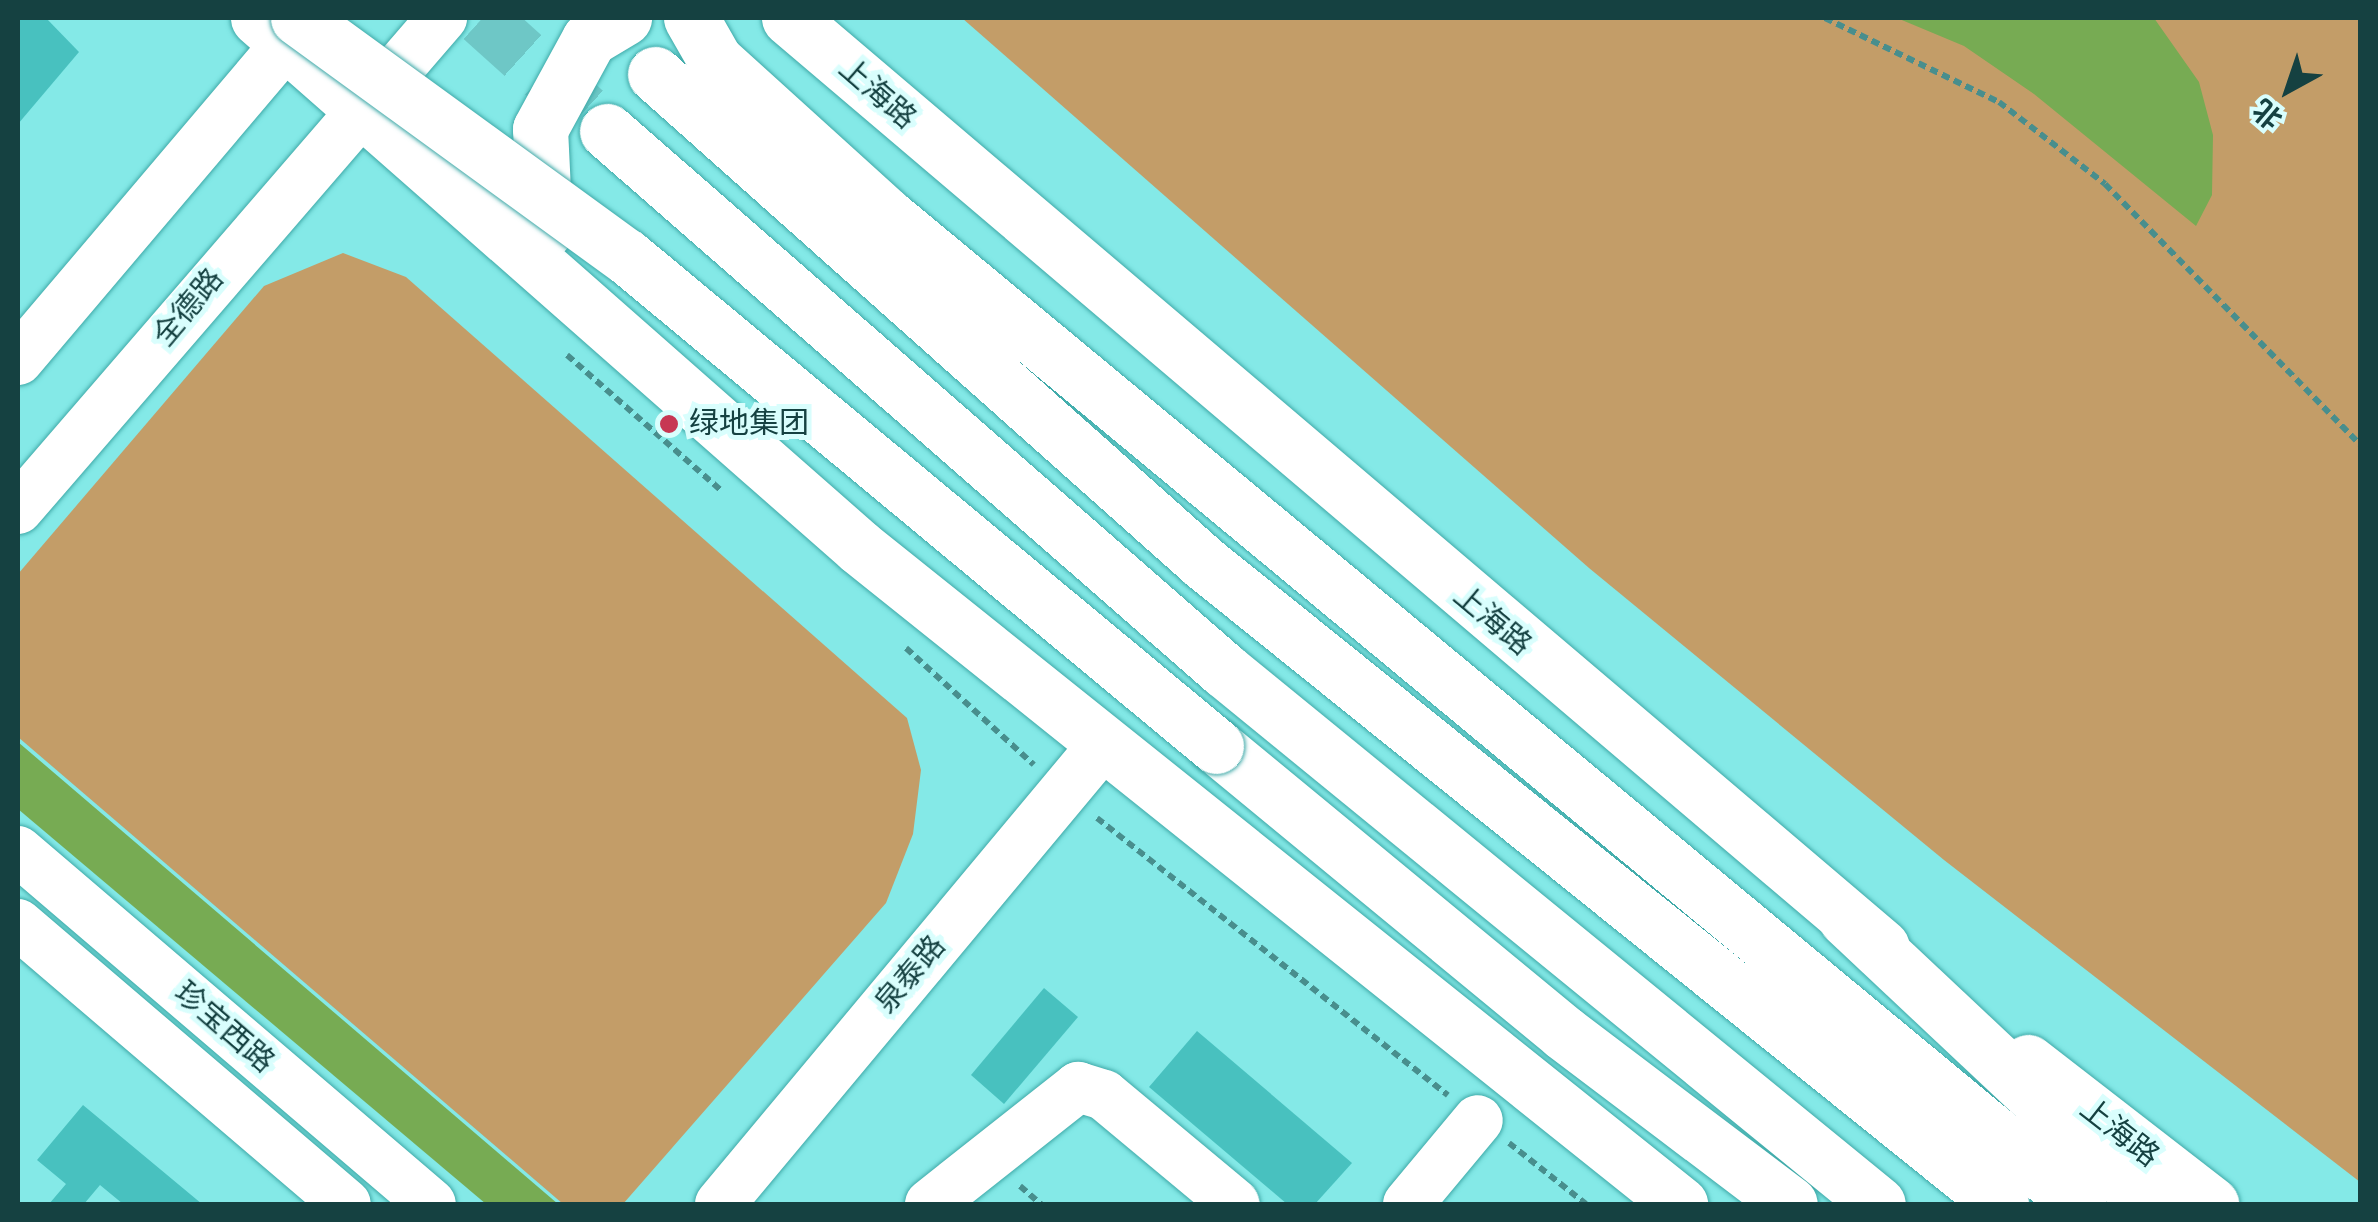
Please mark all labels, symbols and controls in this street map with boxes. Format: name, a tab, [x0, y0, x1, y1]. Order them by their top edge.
north arrow	[2238, 40, 2338, 140]
street label: 上海路	[831, 51, 923, 137]
text: 北	[2247, 92, 2290, 135]
street label: 全德路	[146, 262, 232, 354]
place label: 绿地集团	[689, 406, 809, 442]
marker: 绿地集团	[658, 413, 680, 435]
street label: 上海路	[1446, 578, 1538, 664]
street label: 泉泰路	[868, 929, 954, 1021]
street label: 珍宝西路	[167, 975, 281, 1081]
street label: 上海路	[2072, 1091, 2166, 1175]

